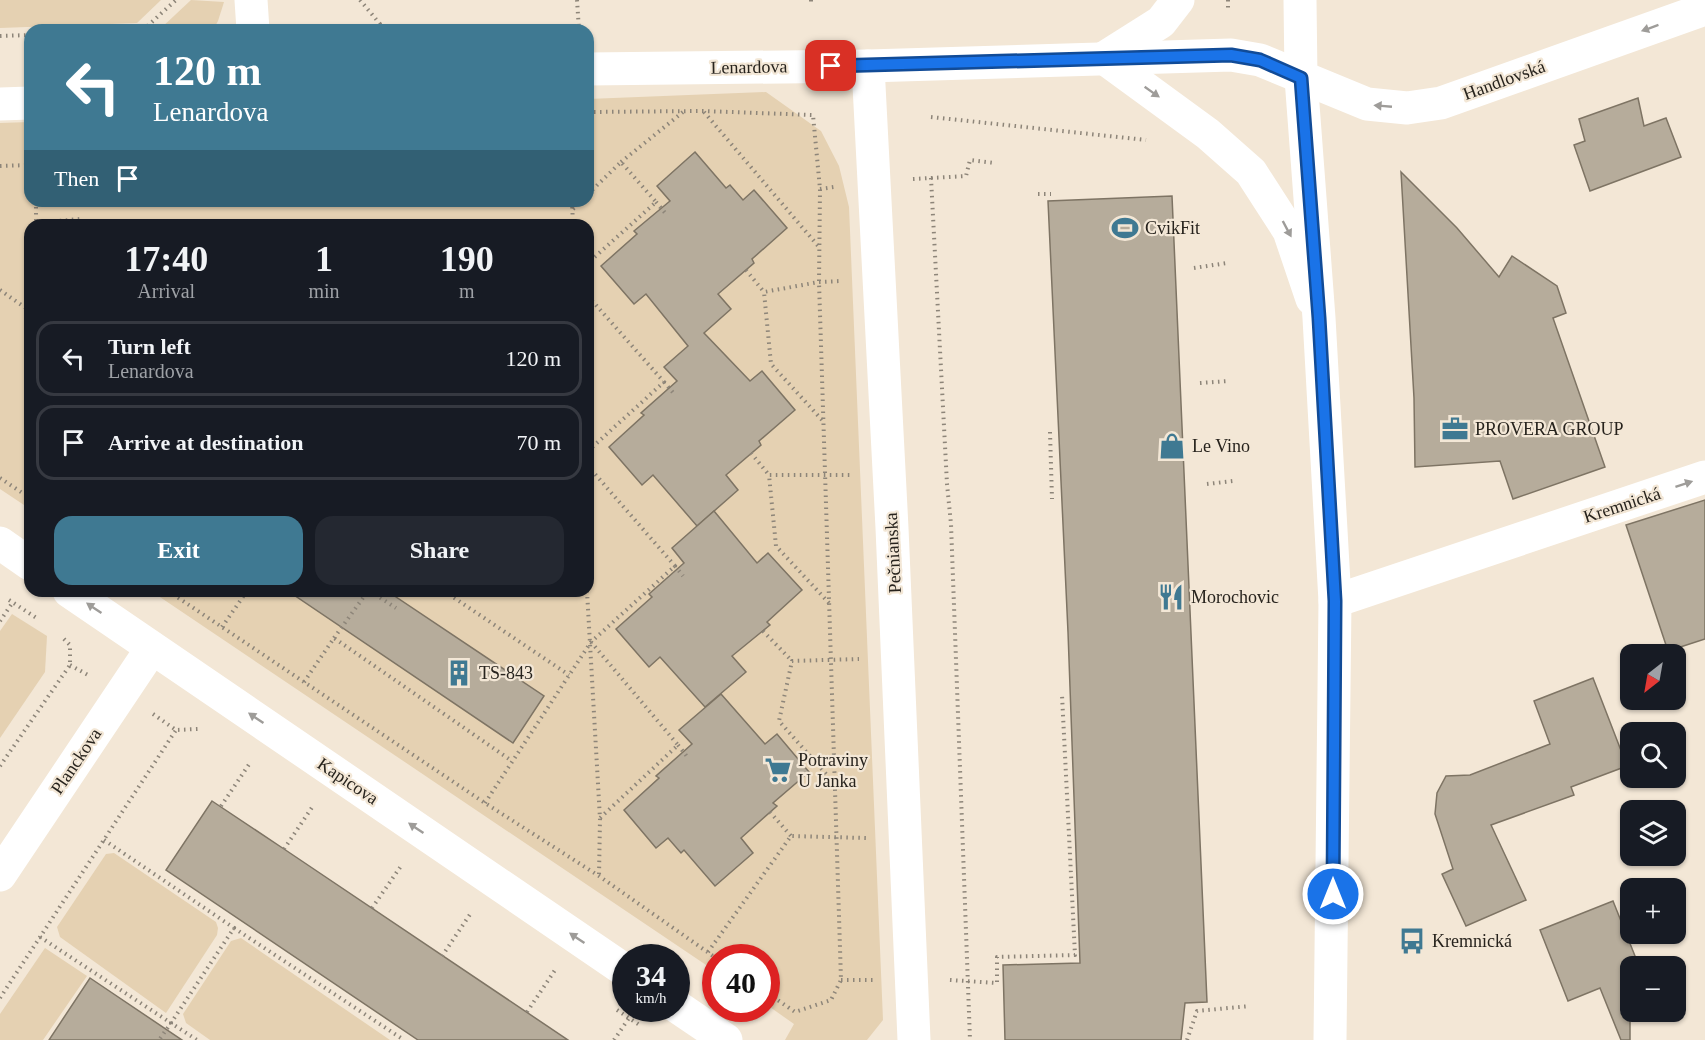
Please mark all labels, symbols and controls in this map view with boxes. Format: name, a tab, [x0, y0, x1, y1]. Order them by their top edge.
one-way arrow	[1641, 24, 1659, 34]
pin	[805, 40, 856, 91]
icon: left	[54, 48, 132, 126]
text: 120 m	[153, 48, 262, 94]
icon: arrive	[814, 49, 847, 82]
street label: Lenardova	[710, 56, 788, 78]
street label: Handlovská	[1460, 56, 1548, 104]
one-way arrow	[1143, 86, 1159, 98]
text: Lenardova	[153, 97, 268, 127]
one-way arrow	[1373, 101, 1392, 111]
icon: arrive	[111, 162, 144, 195]
text: Then	[54, 166, 99, 191]
sports icon: CvikFit	[1110, 213, 1140, 243]
place label: CvikFit	[1145, 218, 1200, 238]
one-way arrow	[1281, 220, 1291, 238]
text: 17:40	[124, 239, 208, 279]
text: 1	[315, 239, 333, 279]
text: 190	[440, 239, 494, 279]
text: Arrival	[137, 280, 195, 302]
text: min	[308, 280, 340, 302]
text: m	[459, 280, 475, 302]
text: Turn left	[108, 334, 191, 359]
icon: left	[57, 342, 90, 375]
text: 120 m	[505, 346, 561, 371]
text: Lenardova	[108, 360, 194, 382]
office icon: PROVERA GROUP	[1440, 414, 1470, 444]
place label: PROVERA GROUP	[1475, 419, 1624, 439]
icon: arrive	[57, 426, 90, 459]
text: Arrive at destination	[108, 430, 304, 455]
text: 70 m	[516, 430, 561, 455]
shop icon: Le Vino	[1157, 431, 1187, 461]
place label: Le Vino	[1192, 436, 1250, 456]
one-way arrow	[1675, 479, 1693, 489]
street label: Kremnická	[1581, 483, 1663, 527]
street label: Pečnianska	[881, 512, 905, 594]
button: Exit	[54, 516, 303, 585]
button: Share	[315, 516, 564, 585]
restaurant icon: Morochovic	[1156, 582, 1186, 612]
place label: Morochovic	[1191, 587, 1279, 607]
one-way arrow	[87, 602, 103, 614]
north arrow	[1620, 644, 1686, 710]
map controls	[1620, 644, 1686, 1022]
building icon: TS-843	[444, 658, 474, 688]
place label: TS-843	[479, 663, 533, 683]
one-way arrow	[248, 712, 264, 724]
button: search	[1620, 722, 1686, 788]
street label: Planckova	[47, 724, 105, 798]
place label: Potraviny U Janka	[798, 750, 868, 791]
street label: Kapicova	[314, 753, 382, 809]
supermarket icon: Potraviny U Janka	[763, 755, 793, 785]
button: layers	[1620, 800, 1686, 866]
one-way arrow	[409, 822, 425, 834]
position arrow	[1301, 862, 1365, 926]
button: +	[1620, 878, 1686, 944]
bus stop icon: Kremnická	[1397, 926, 1427, 956]
place label: Kremnická	[1432, 931, 1512, 951]
one-way arrow	[570, 932, 586, 944]
speed limit sign: 40	[702, 944, 780, 1022]
button: −	[1620, 956, 1686, 1022]
text: 34	[636, 959, 666, 992]
text: km/h	[636, 990, 666, 1006]

